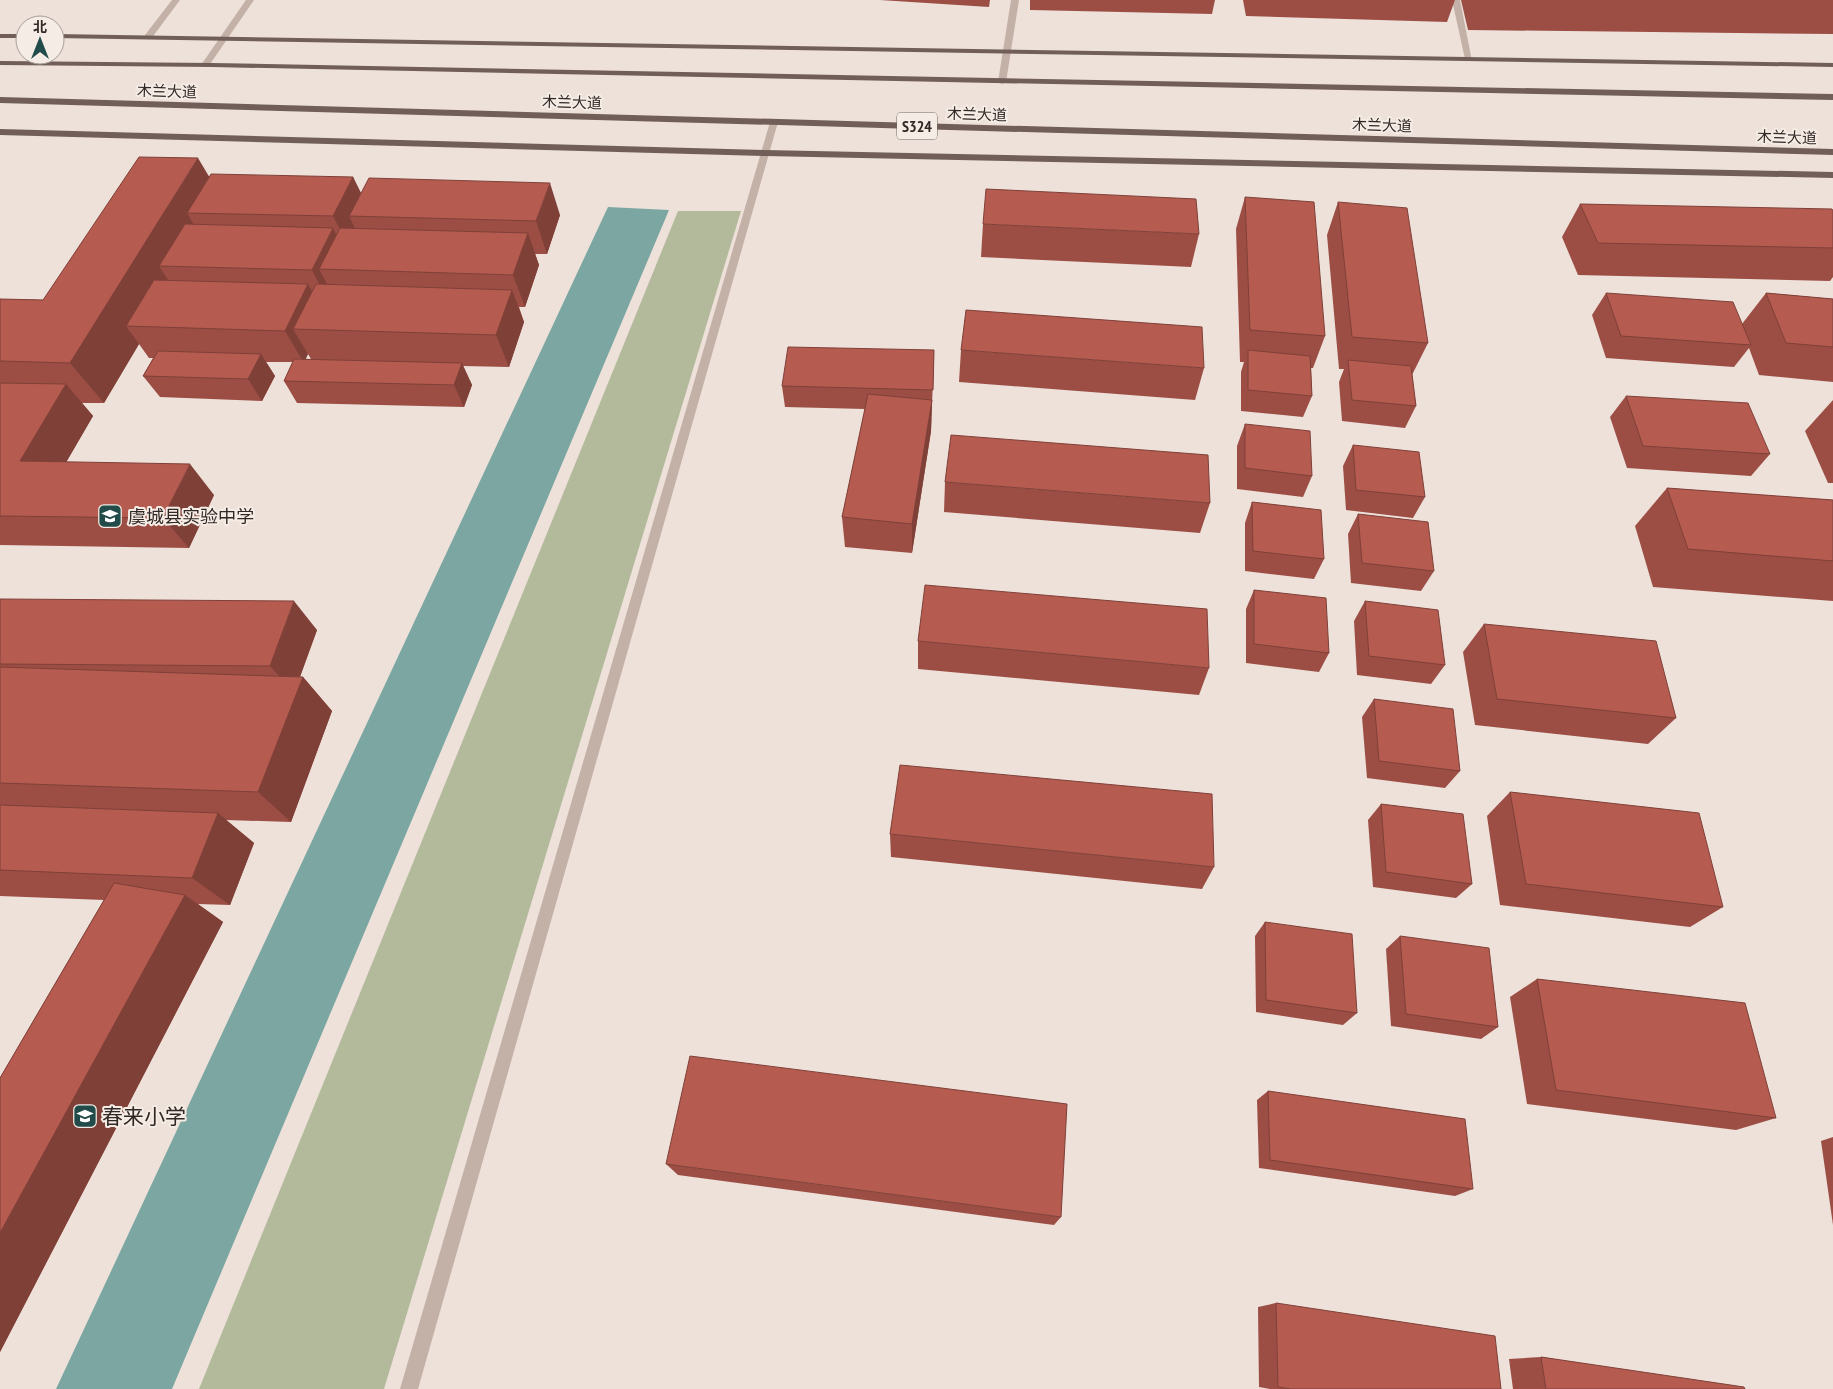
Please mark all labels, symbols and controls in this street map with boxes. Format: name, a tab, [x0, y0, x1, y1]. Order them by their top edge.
north arrow	[15, 15, 65, 65]
text: 北	[33, 18, 47, 36]
street label: 木兰大道	[137, 80, 197, 102]
street label: 木兰大道	[542, 91, 602, 113]
street label: 木兰大道	[947, 103, 1007, 125]
road number: S324	[897, 112, 937, 140]
street label: 木兰大道	[1352, 114, 1412, 136]
street label: 木兰大道	[1757, 126, 1817, 148]
school or university icon: 虞城县实验中学	[97, 503, 123, 529]
place label: 虞城县实验中学	[128, 505, 254, 528]
school or university icon: 春来小学	[72, 1103, 98, 1129]
place label: 春来小学	[102, 1103, 186, 1130]

